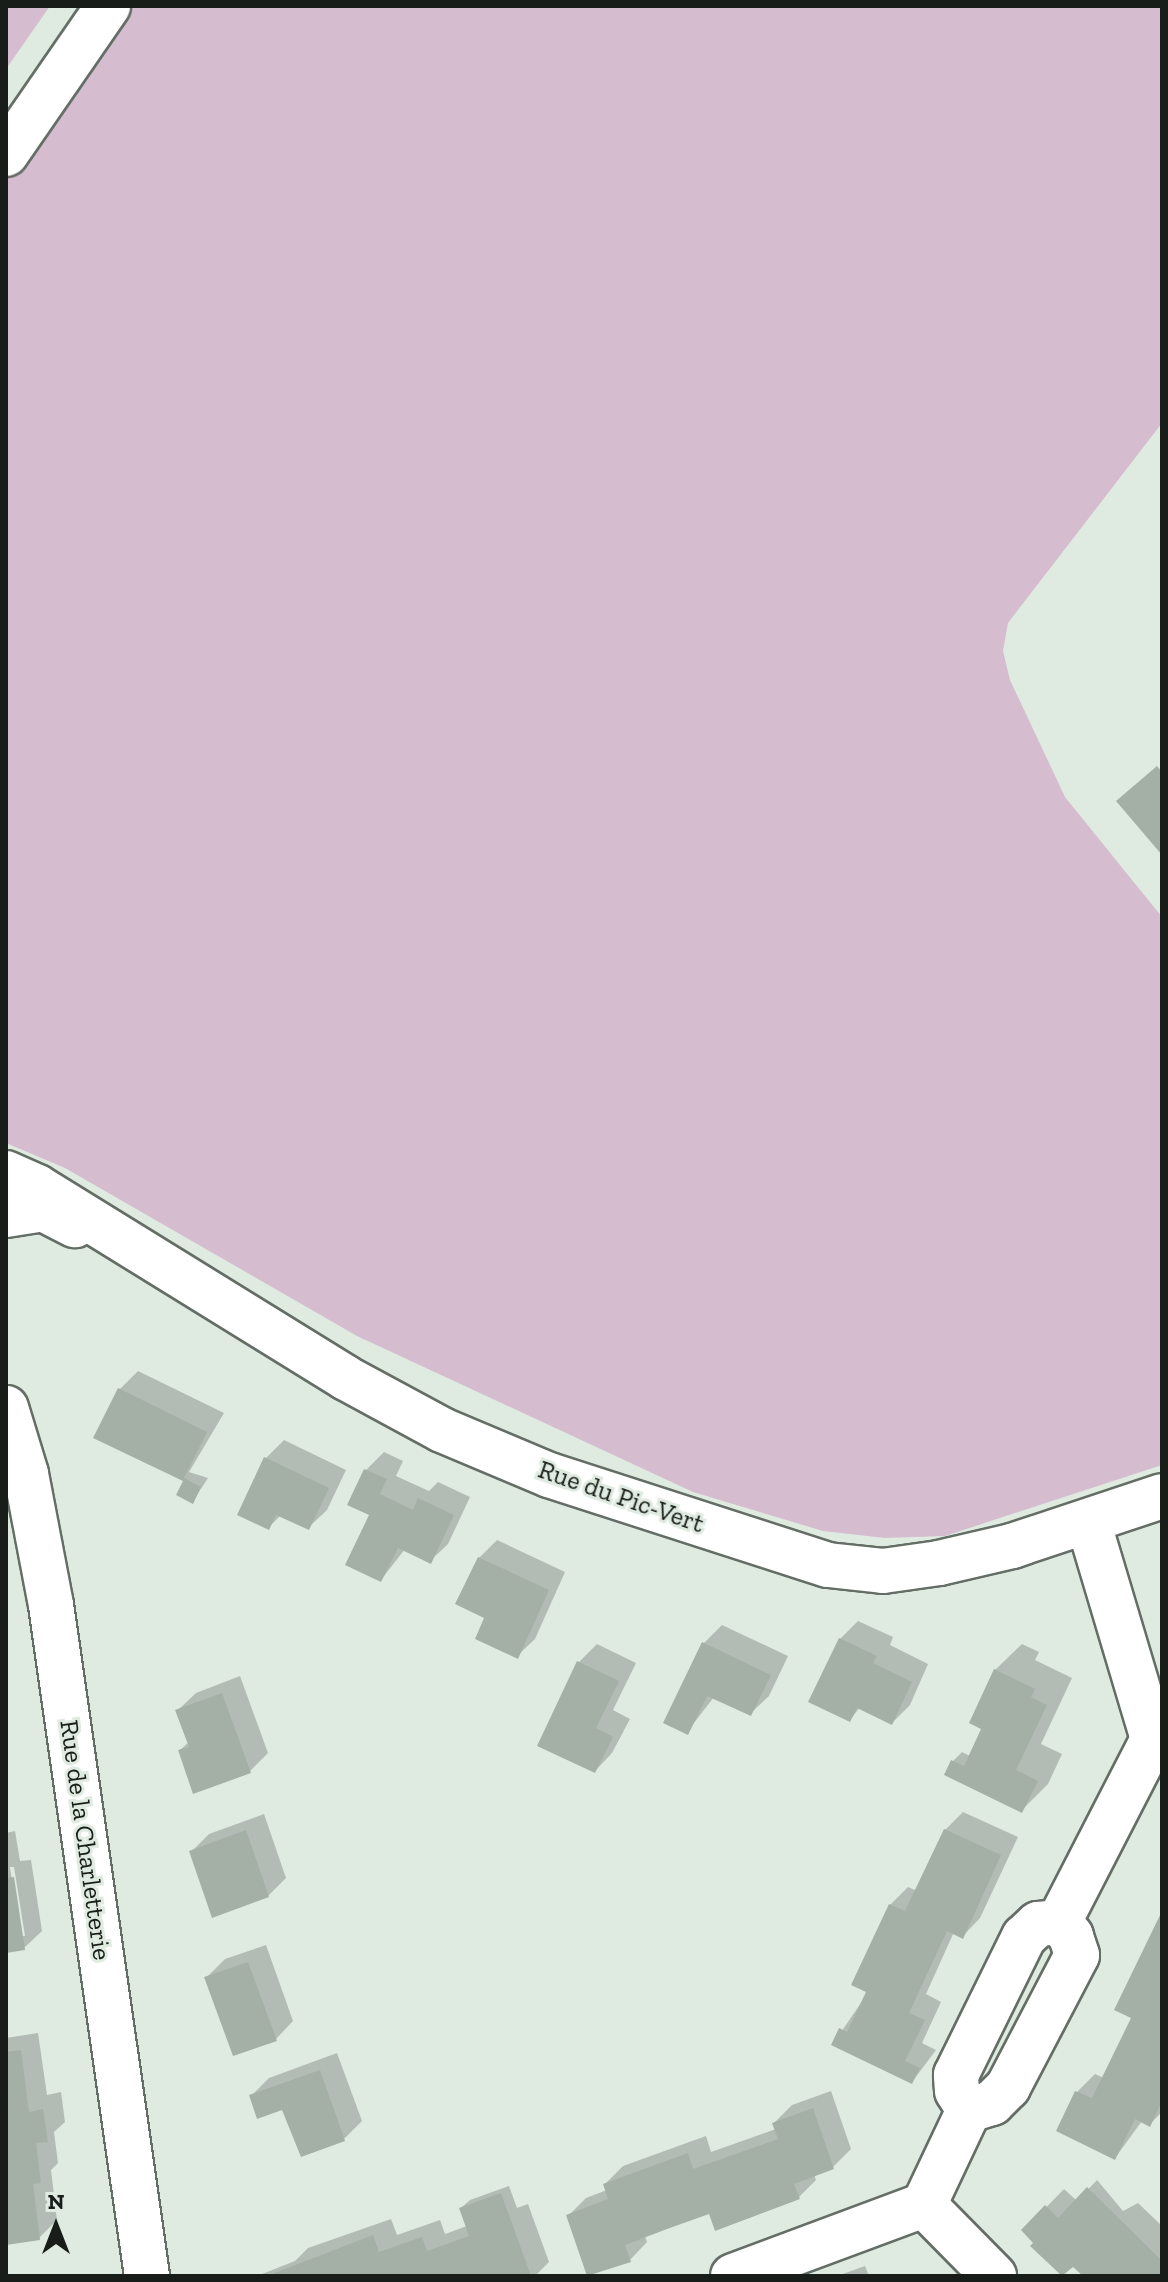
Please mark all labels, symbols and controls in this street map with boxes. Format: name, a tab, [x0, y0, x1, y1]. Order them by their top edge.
street label: Rue du Pic-Vert	[534, 1454, 708, 1540]
street label: Rue de la Charletterie	[53, 1718, 117, 1962]
north arrow	[16, 2186, 96, 2266]
text: N	[48, 2188, 64, 2215]

